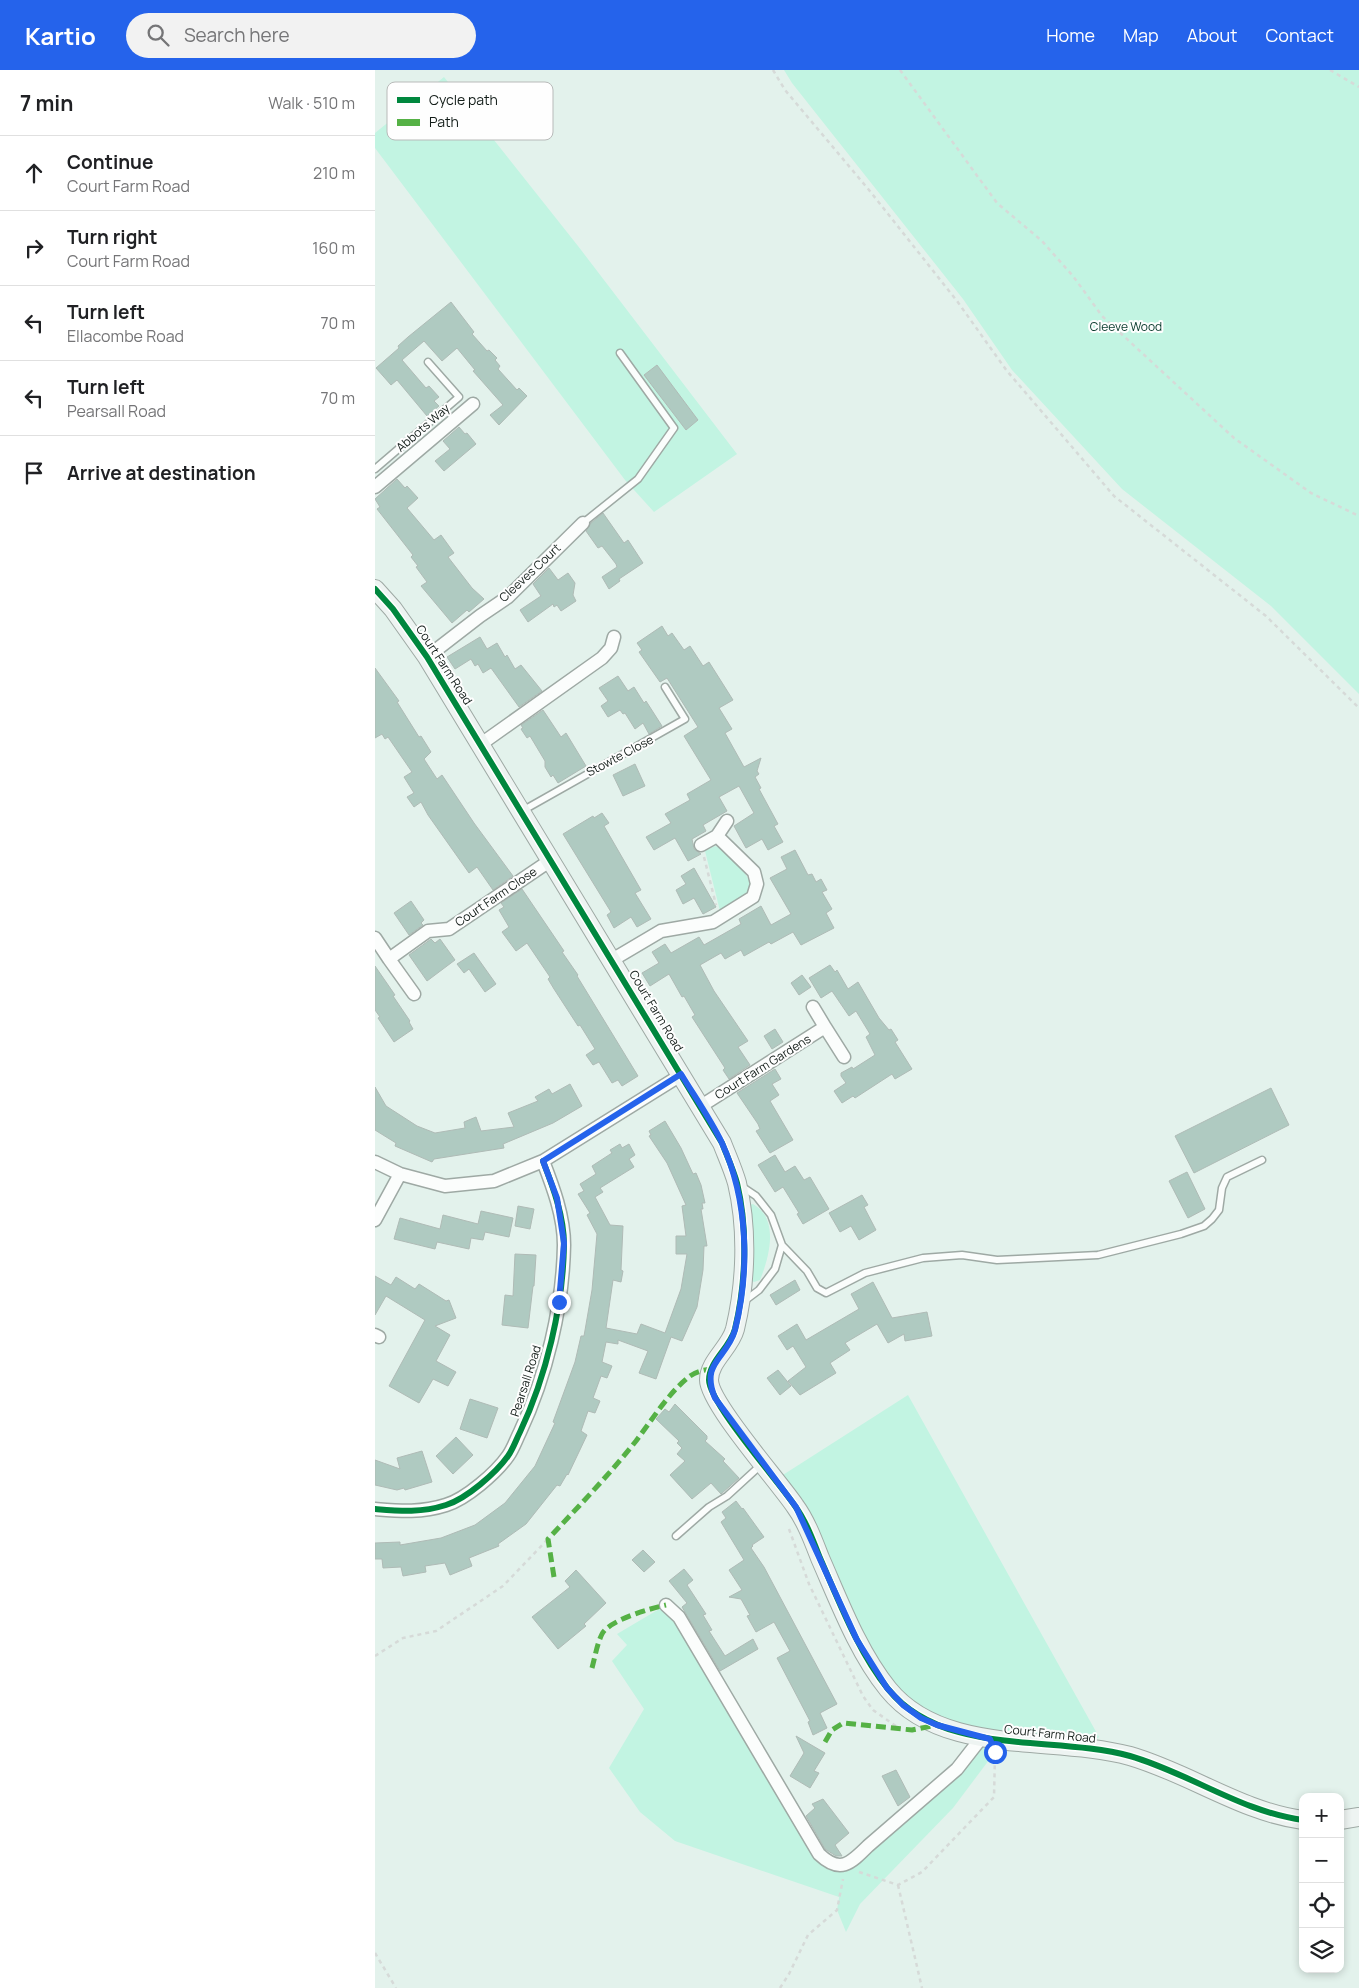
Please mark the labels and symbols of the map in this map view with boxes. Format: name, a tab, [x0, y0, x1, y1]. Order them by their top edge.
legend	[387, 82, 553, 140]
text: Cycle path	[429, 90, 498, 109]
text: Path	[429, 112, 459, 131]
park label: Cleeve Wood	[1090, 318, 1162, 335]
street label: Abbots Way	[392, 399, 454, 456]
street label: Cleeves Court	[495, 539, 564, 606]
street label: Court Farm Road	[412, 621, 477, 708]
street label: Stowte Close	[583, 731, 656, 780]
street label: Court Farm Close	[451, 863, 540, 930]
street label: Court Farm Road	[625, 967, 687, 1055]
street label: Court Farm Gardens	[711, 1030, 814, 1103]
route end	[548, 1291, 571, 1314]
street label: Pearsall Road	[506, 1343, 545, 1419]
street label: Court Farm Road	[1003, 1720, 1097, 1747]
route start	[984, 1741, 1007, 1764]

